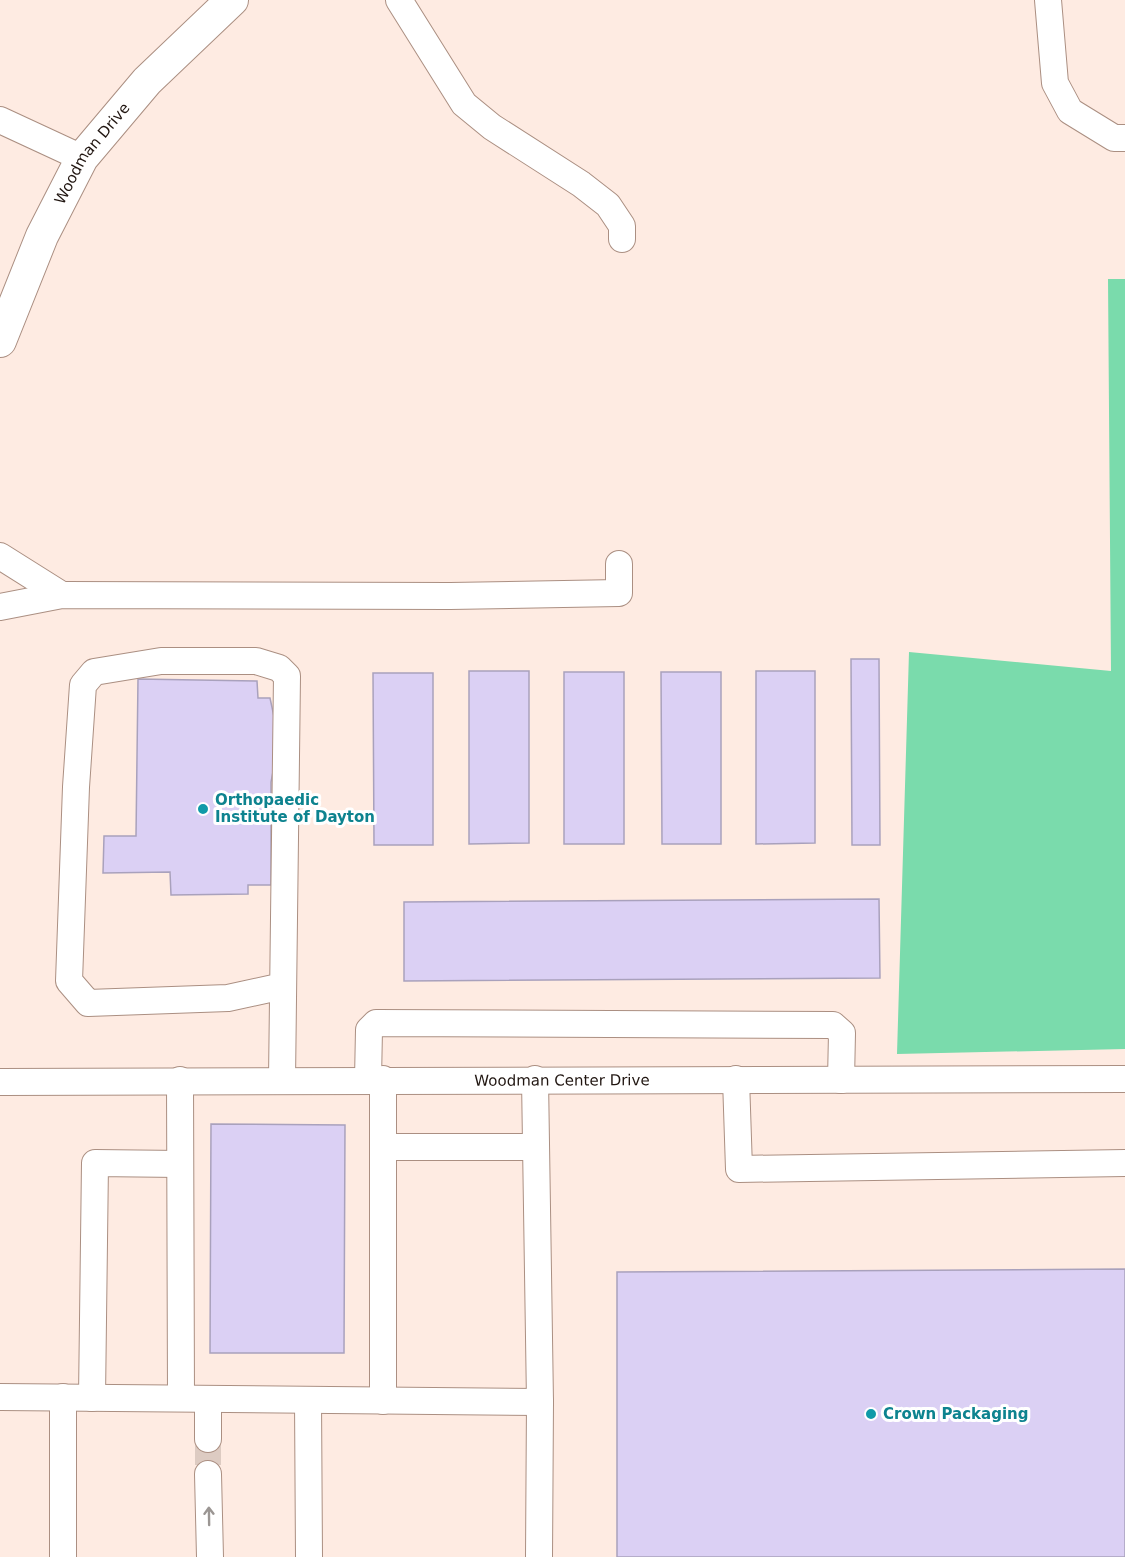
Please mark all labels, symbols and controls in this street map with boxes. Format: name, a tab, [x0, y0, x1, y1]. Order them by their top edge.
street label: Woodman Drive	[51, 99, 134, 207]
place label: Orthopaedic Institute of Dayton	[215, 791, 375, 826]
marker: Orthopaedic Institute of Dayton	[196, 802, 210, 816]
street label: Woodman Center Drive	[474, 1071, 650, 1090]
place label: Crown Packaging	[883, 1405, 1028, 1423]
marker: Crown Packaging	[864, 1407, 878, 1421]
one-way arrow	[204, 1506, 215, 1526]

